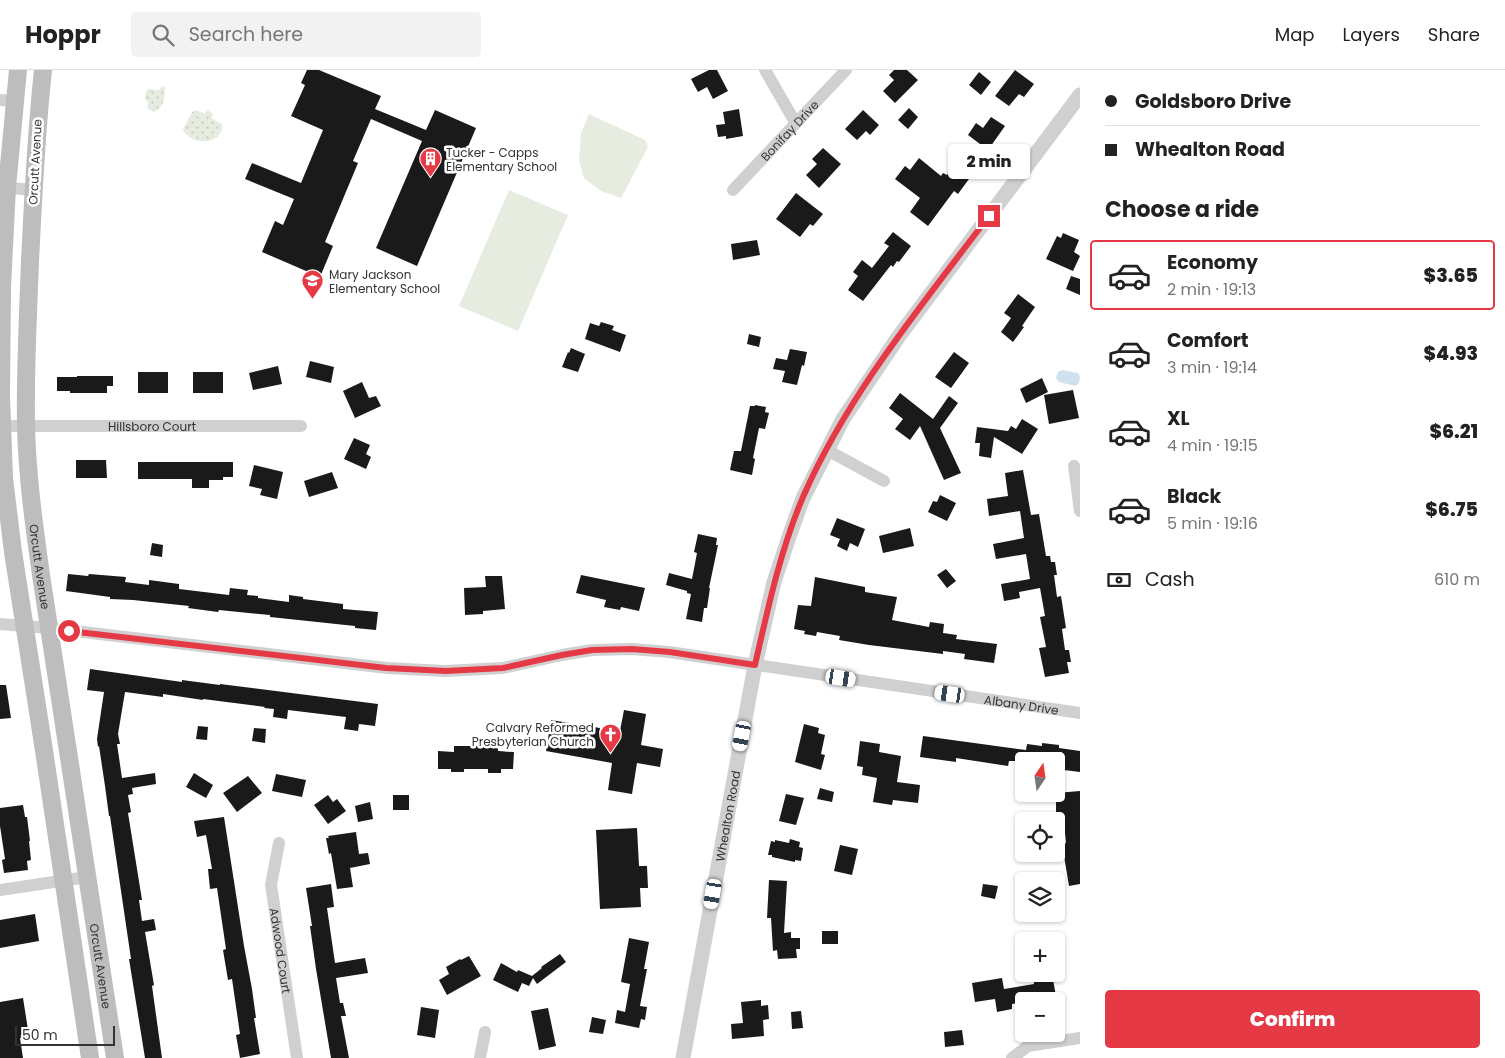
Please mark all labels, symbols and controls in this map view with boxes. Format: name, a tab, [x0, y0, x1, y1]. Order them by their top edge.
search box	[131, 12, 481, 57]
text: Hoppr	[25, 18, 101, 51]
icon: search	[149, 21, 177, 49]
text: Search here	[189, 21, 303, 48]
text: Map	[1275, 22, 1315, 47]
text: Layers	[1343, 22, 1400, 47]
text: Share	[1428, 22, 1480, 47]
text: Goldsboro Drive	[1135, 88, 1291, 115]
street label: Bonifay Drive	[756, 96, 822, 164]
street label: Orcutt Avenue	[24, 119, 46, 205]
text: Whealton Road	[1135, 136, 1285, 163]
place label: Tucker - Capps Elementary School	[446, 144, 557, 175]
callout: 2 min	[948, 144, 1030, 178]
building icon: Tucker - Capps Elementary School	[418, 147, 442, 178]
text: 2 min	[966, 150, 1012, 173]
text: Choose a ride	[1105, 194, 1259, 225]
route end	[978, 205, 1000, 227]
text: Economy	[1167, 249, 1258, 276]
icon: car	[1107, 253, 1152, 298]
text: $3.65	[1424, 262, 1478, 289]
place label: Mary Jackson Elementary School	[329, 266, 440, 297]
school or university icon: Mary Jackson Elementary School	[301, 269, 325, 300]
text: 2 min · 19:13	[1167, 278, 1256, 301]
text: Comfort	[1167, 327, 1249, 354]
icon: car	[1107, 331, 1152, 376]
text: $4.93	[1423, 340, 1478, 367]
text: 3 min · 19:14	[1167, 356, 1257, 379]
text: XL	[1167, 405, 1190, 432]
icon: car	[1107, 409, 1152, 454]
street label: Hillsboro Court	[108, 418, 196, 435]
text: $6.21	[1429, 418, 1478, 445]
text: 4 min · 19:15	[1167, 434, 1258, 457]
text: Black	[1167, 483, 1221, 510]
icon: car	[1107, 487, 1152, 532]
text: $6.75	[1425, 496, 1478, 523]
text: 5 min · 19:16	[1167, 512, 1258, 535]
street label: Orcutt Avenue	[26, 523, 55, 611]
icon: cash	[1105, 566, 1133, 594]
text: Cash	[1145, 566, 1195, 593]
text: 610 m	[1434, 568, 1480, 591]
route start	[58, 620, 80, 642]
car	[825, 668, 856, 688]
car	[934, 684, 965, 704]
street label: Albany Drive	[983, 690, 1060, 718]
place label: Calvary Reformed Presbyterian Church	[472, 719, 594, 750]
car	[731, 720, 752, 752]
church icon: Calvary Reformed Presbyterian Church	[598, 722, 622, 753]
north arrow	[1015, 752, 1065, 802]
map controls	[1015, 752, 1065, 1042]
street label: Whealton Road	[711, 769, 744, 863]
button: locate	[1015, 812, 1065, 862]
button: layers	[1015, 872, 1065, 922]
car	[703, 878, 722, 910]
street label: Adwood Court	[266, 907, 296, 994]
street label: Orcutt Avenue	[86, 922, 116, 1010]
button: +	[1015, 932, 1065, 982]
button: Confirm	[1105, 990, 1480, 1048]
button: −	[1015, 992, 1065, 1042]
scale bar	[15, 1023, 115, 1046]
text: 50 m	[22, 1025, 58, 1045]

